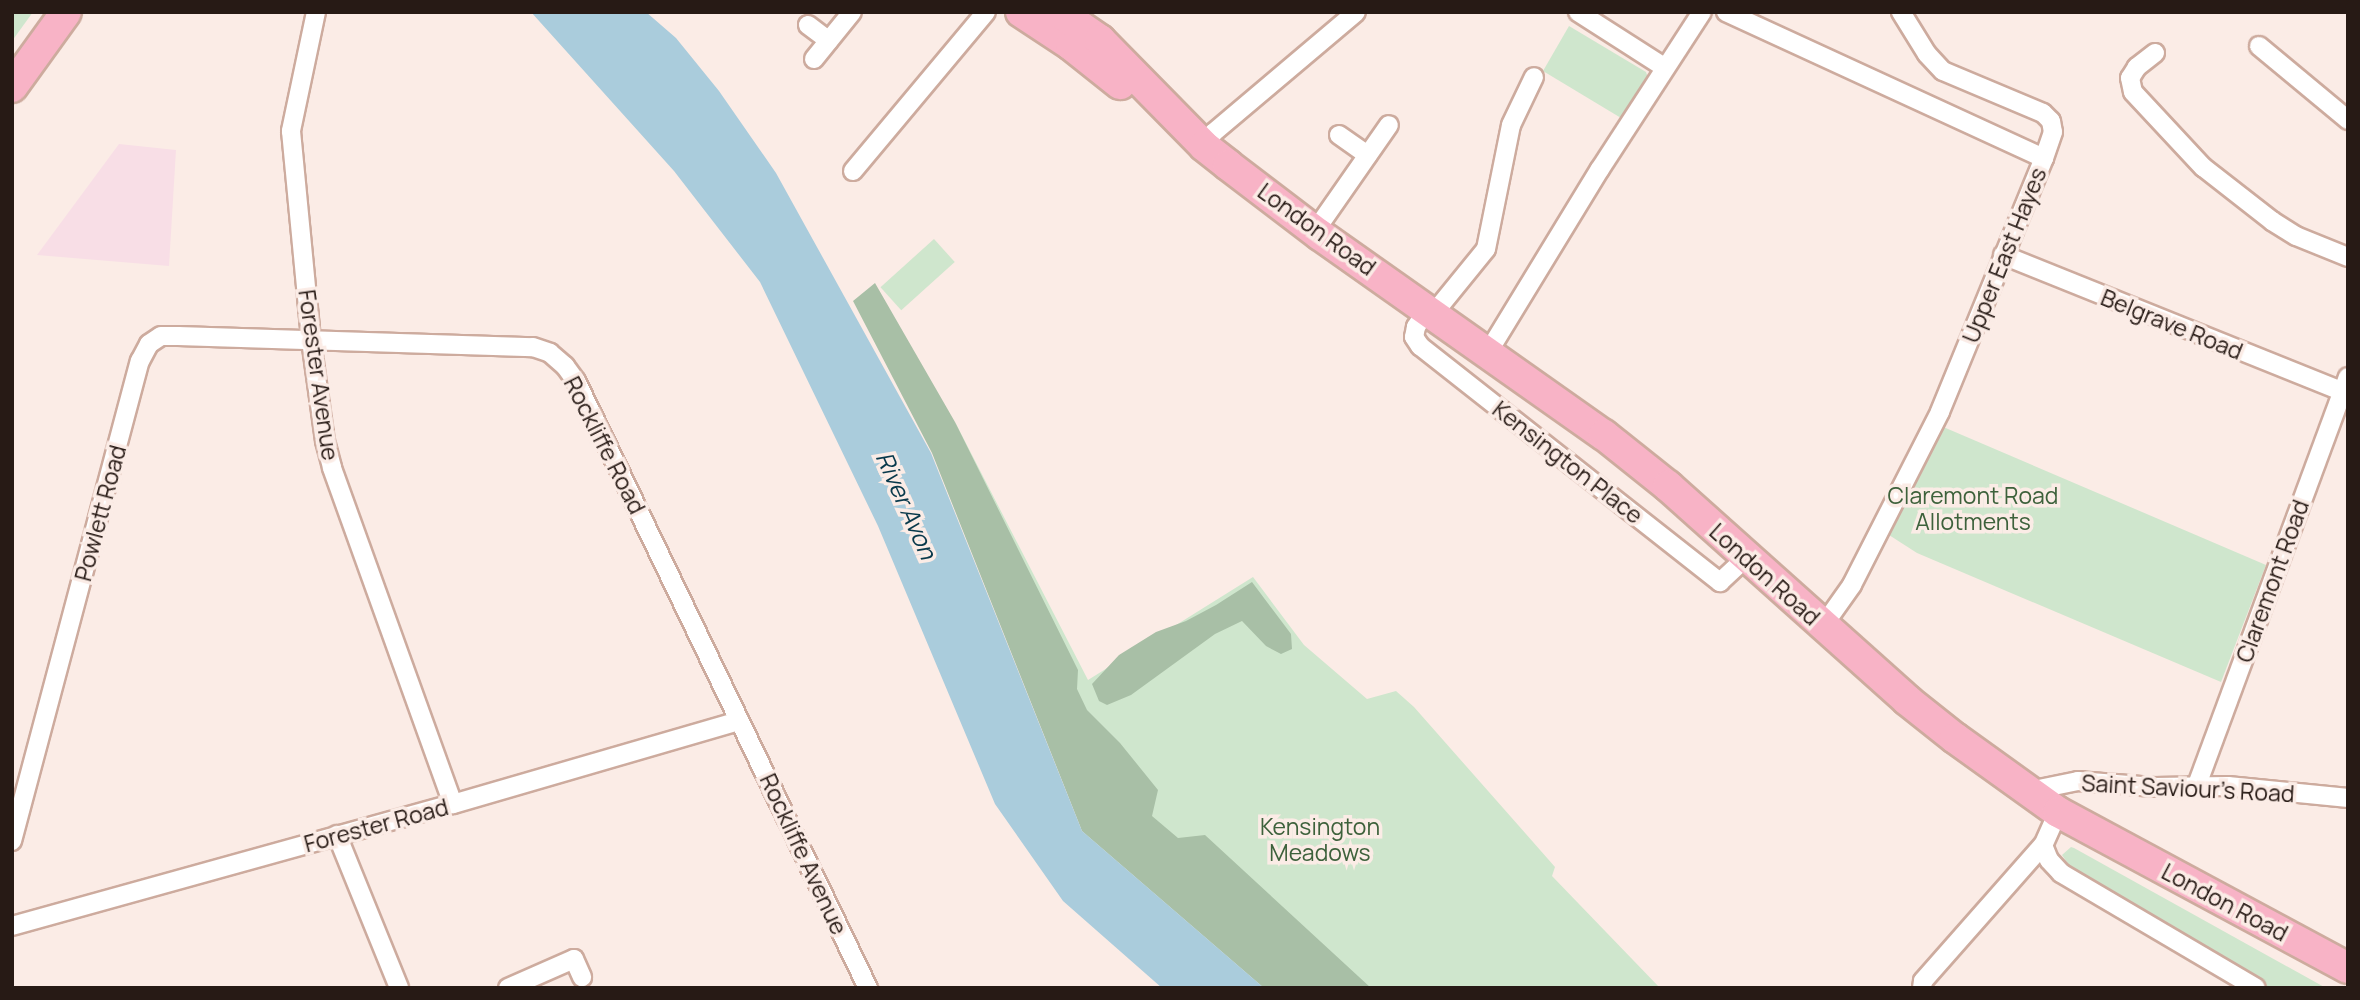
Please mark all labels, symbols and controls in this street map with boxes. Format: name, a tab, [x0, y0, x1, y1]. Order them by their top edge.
street label: Upper East Hayes	[1956, 163, 2052, 347]
street label: London Road	[1253, 177, 1381, 281]
street label: Belgrave Road	[2097, 283, 2247, 365]
street label: Forester Avenue	[293, 288, 345, 462]
street label: Rockliffe Road	[559, 372, 651, 518]
street label: Kensington Place	[1488, 395, 1648, 529]
street label: Powlett Road	[69, 442, 131, 584]
water label: River Avon	[871, 447, 943, 563]
park label: Claremont Road Allotments	[1888, 481, 2058, 535]
street label: Claremont Road	[2230, 496, 2314, 666]
street label: London Road	[1704, 517, 1826, 631]
street label: Rockliffe Avenue	[755, 769, 853, 939]
street label: Saint Saviour's Road	[2081, 769, 2295, 807]
street label: Forester Road	[301, 793, 451, 857]
park label: Kensington Meadows	[1260, 812, 1380, 866]
street label: London Road	[2157, 857, 2293, 947]

